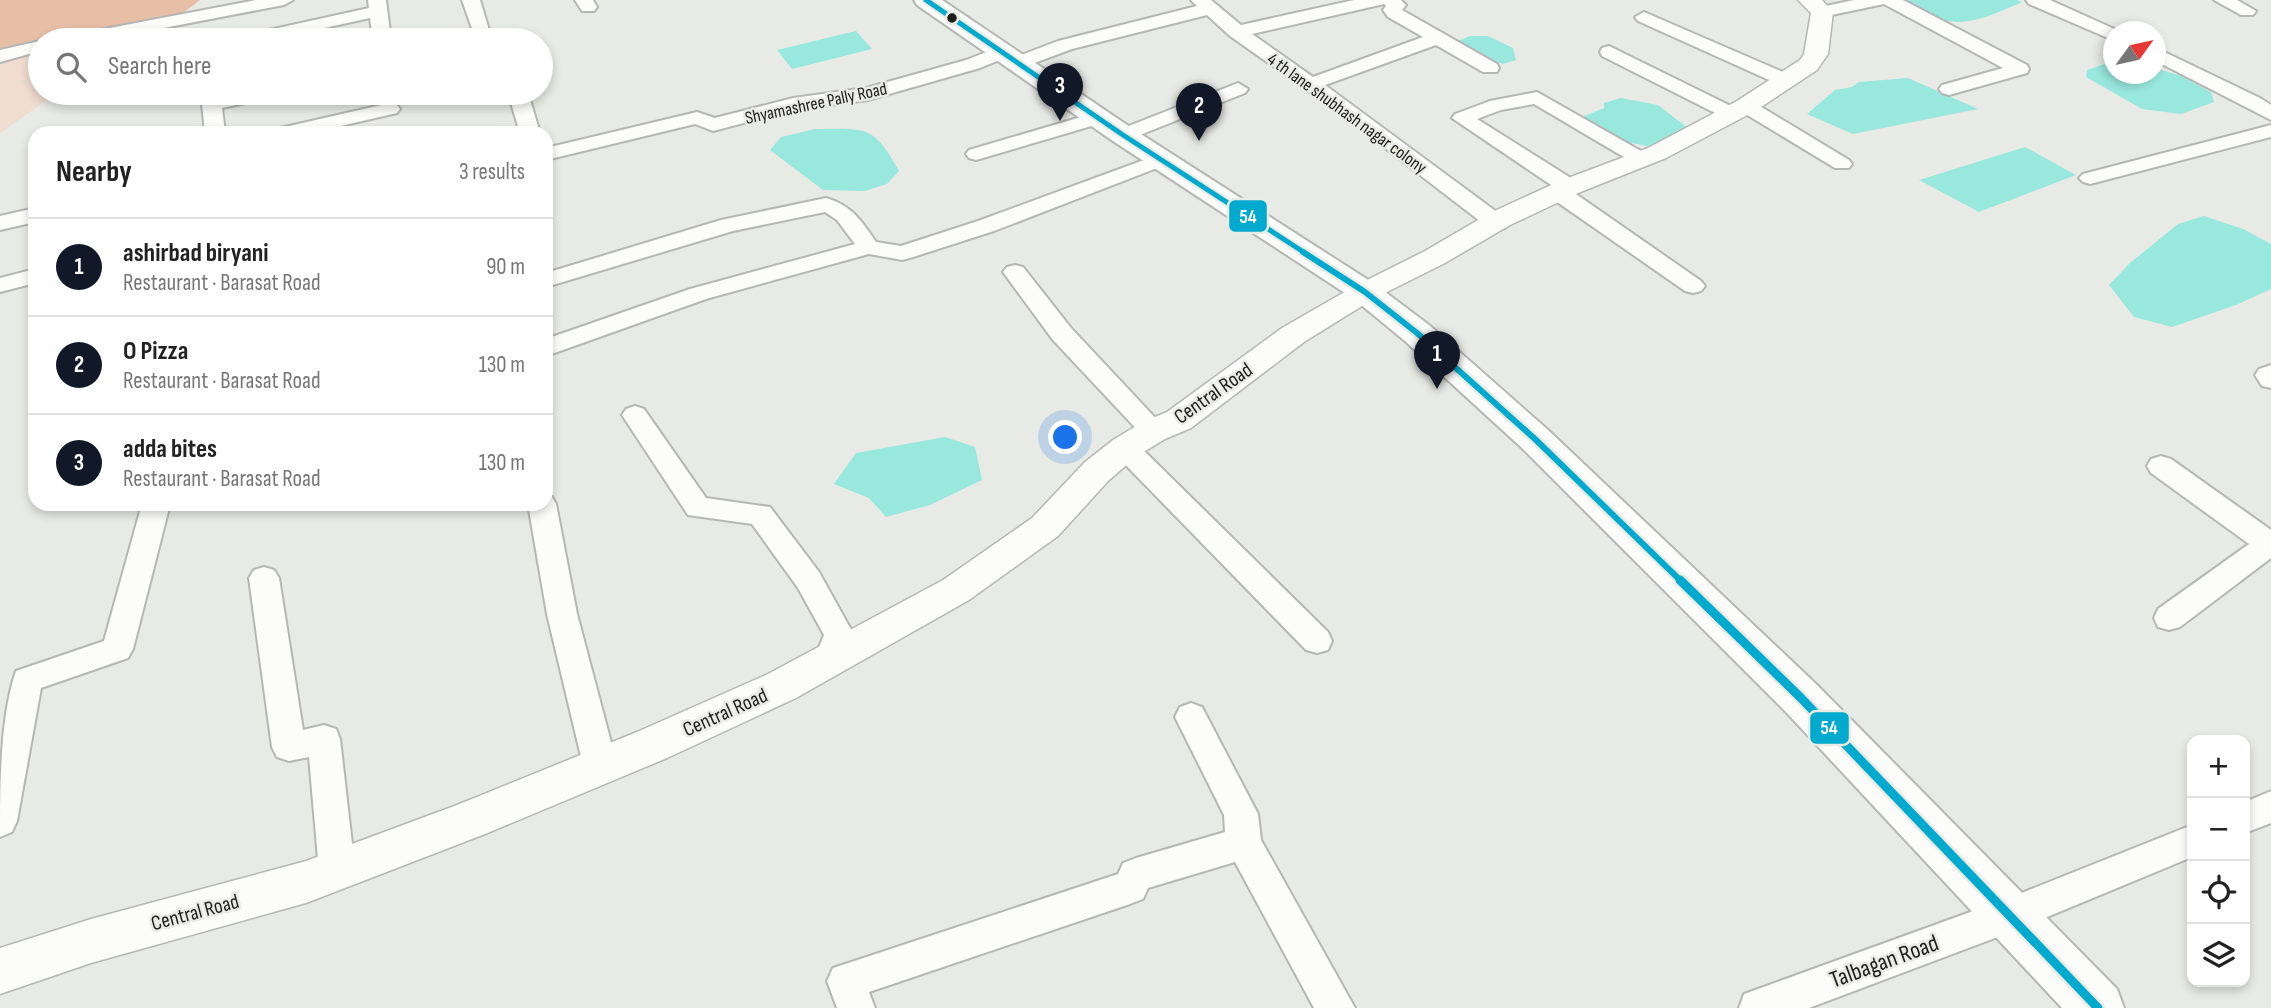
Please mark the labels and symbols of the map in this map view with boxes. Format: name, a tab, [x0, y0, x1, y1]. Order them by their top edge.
unlabelled marker	[945, 11, 959, 25]
north arrow	[2103, 21, 2166, 84]
street label: 4 th lane shubhash nagar colony	[1263, 49, 1430, 178]
pin: 3	[1037, 63, 1083, 121]
street label: Shyamashree Pally Road	[743, 78, 889, 129]
pin: 2	[1176, 83, 1222, 141]
line badge: 54	[1228, 199, 1268, 233]
text: 54	[1239, 206, 1257, 229]
pin: 1	[1414, 331, 1460, 389]
street label: Central Road	[1169, 357, 1257, 429]
your location	[1048, 420, 1082, 454]
street label: Central Road	[679, 683, 771, 742]
line badge: 54	[1809, 711, 1850, 745]
text: 54	[1820, 717, 1838, 740]
street label: Central Road	[148, 889, 242, 936]
street label: Talbagan Road	[1826, 928, 1943, 995]

